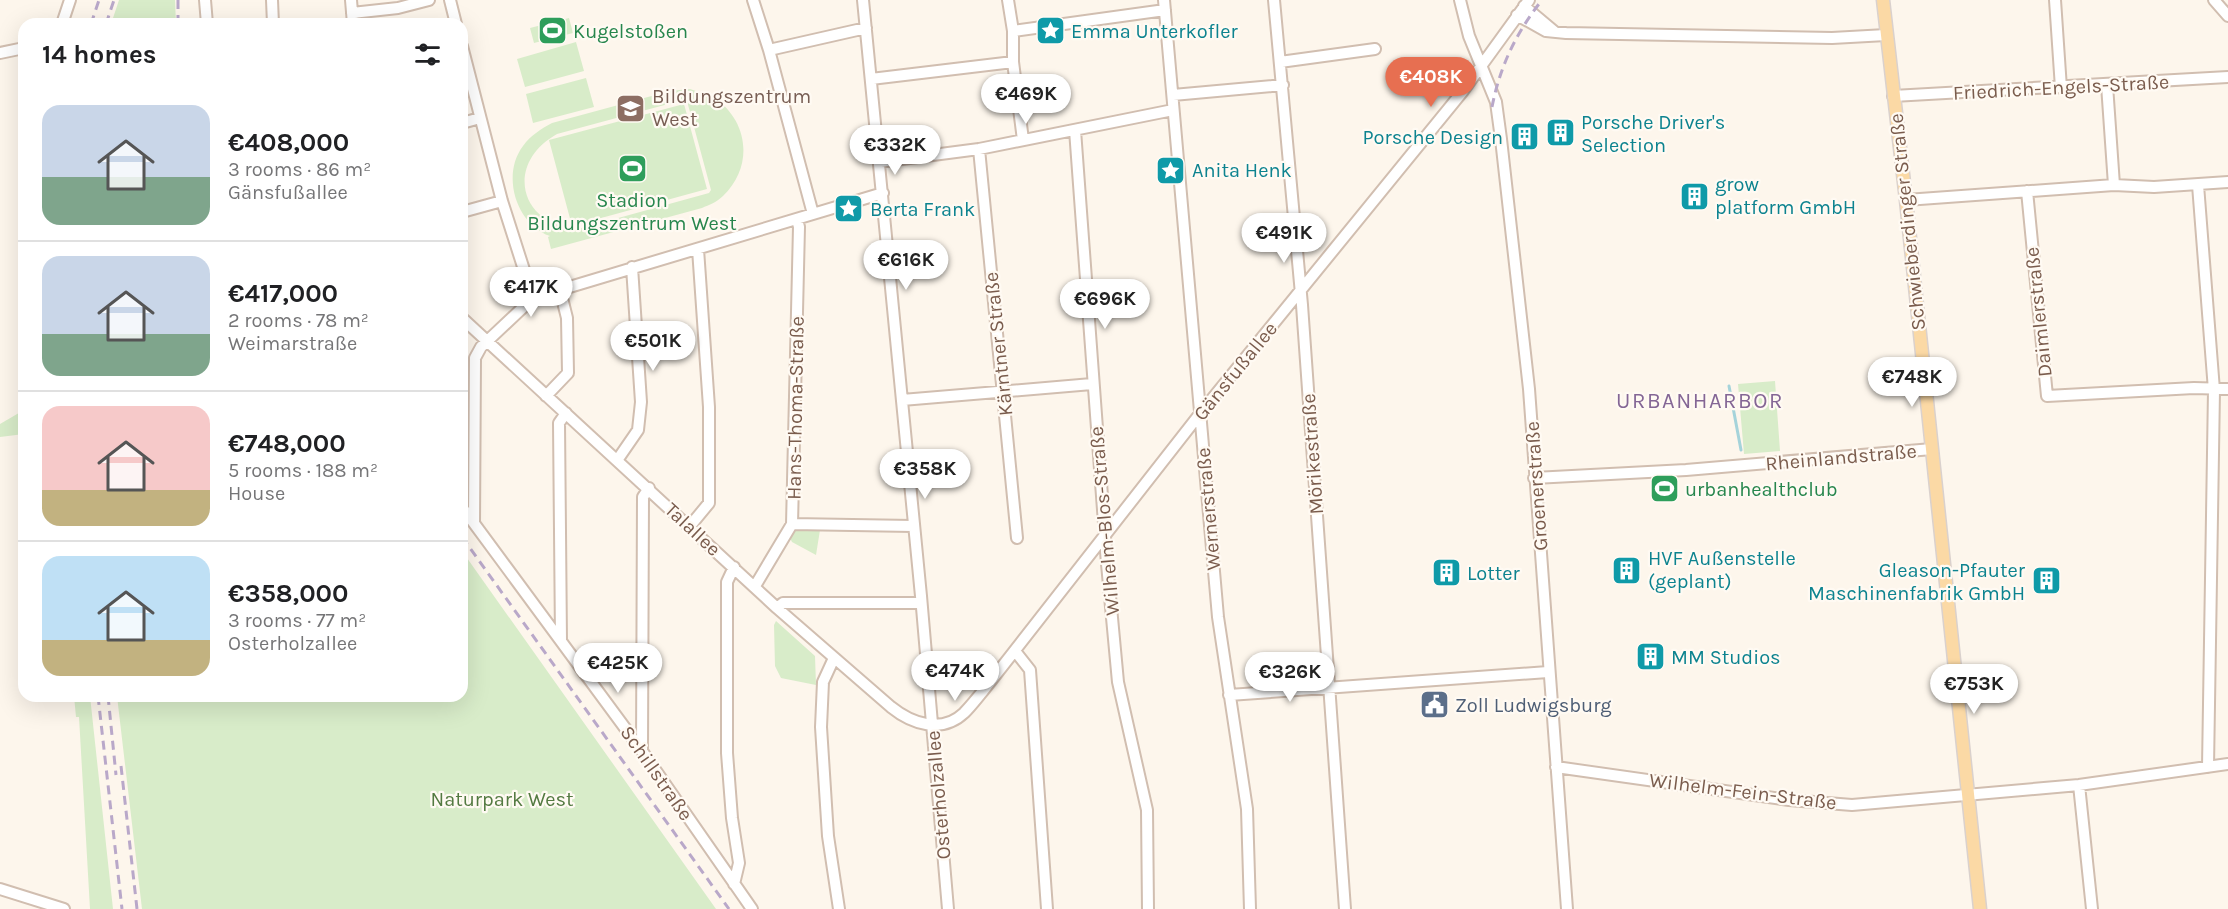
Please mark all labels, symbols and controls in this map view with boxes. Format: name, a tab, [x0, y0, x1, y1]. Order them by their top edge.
sports icon: Kugelstoßen	[536, 15, 568, 47]
place icon: Emma Unterkofler	[1034, 15, 1066, 47]
place label: Kugelstoßen	[573, 20, 688, 43]
place label: Emma Unterkofler	[1071, 20, 1238, 43]
icon: filters	[411, 38, 444, 71]
text: 14 homes	[42, 39, 156, 70]
pin: €408K	[1389, 57, 1473, 108]
text: €408K	[1399, 65, 1463, 88]
street label: Friedrich-Engels-Straße	[1952, 70, 2170, 105]
pin: €469K	[984, 74, 1068, 125]
text: €469K	[995, 82, 1057, 105]
place label: Bildungszentrum West	[652, 85, 811, 131]
school or university icon: Bildungszentrum West	[615, 92, 647, 124]
place label: Porsche Driver's Selection	[1581, 111, 1725, 157]
street label: Schwieberdinger Straße	[1885, 112, 1930, 332]
building icon: Porsche Driver's Selection	[1544, 117, 1576, 149]
building icon: Porsche Design	[1508, 121, 1540, 153]
pin: €332K	[853, 125, 937, 176]
place label: Porsche Design	[1363, 126, 1503, 149]
text: €408,000	[228, 127, 349, 158]
icon: home	[90, 129, 162, 201]
text: €332K	[864, 133, 926, 156]
sports icon: Stadion Bildungszentrum West	[616, 153, 648, 185]
place icon: Anita Henk	[1155, 154, 1187, 186]
text: 3 rooms · 86 m²	[228, 158, 371, 181]
place label: Anita Henk	[1192, 159, 1292, 182]
place label: grow platform GmbH	[1715, 173, 1856, 219]
building icon: grow platform GmbH	[1678, 180, 1710, 212]
text: Gänsfußallee	[228, 181, 348, 204]
place label: Stadion Bildungszentrum West	[527, 189, 737, 235]
place icon: Berta Frank	[833, 193, 865, 225]
place label: Berta Frank	[870, 198, 975, 221]
pin: €491K	[1242, 213, 1326, 264]
text: €491K	[1256, 221, 1312, 244]
pin: €616K	[864, 240, 948, 291]
street label: Daimlerstraße	[2020, 246, 2057, 378]
text: €616K	[877, 248, 935, 271]
pin: €417K	[489, 267, 573, 318]
street label: Kärntner Straße	[979, 271, 1017, 417]
text: €417K	[504, 275, 558, 298]
text: €417,000	[228, 278, 338, 309]
pin: €696K	[1063, 279, 1147, 330]
icon: home	[90, 280, 162, 352]
text: €696K	[1074, 287, 1136, 310]
text: 2 rooms · 78 m²	[228, 309, 369, 332]
street label: Hans-Thoma-Straße	[782, 316, 809, 500]
street label: Gänsfußallee	[1189, 317, 1282, 425]
pin: €501K	[611, 321, 695, 372]
text: €501K	[624, 329, 682, 352]
text: Weimarstraße	[228, 332, 357, 355]
pin: €748K	[1870, 357, 1954, 408]
text: €748K	[1882, 365, 1942, 388]
district label: URBANHARBOR	[1616, 388, 1784, 414]
street label: Mörikestraße	[1297, 393, 1328, 515]
street label: Groenerstraße	[1521, 420, 1552, 551]
street label: Wilhelm-Blos-Straße	[1085, 425, 1124, 617]
text: €748,000	[228, 428, 346, 459]
icon: home	[90, 430, 162, 502]
street label: Rheinlandstraße	[1764, 439, 1918, 476]
street label: Wernerstraße	[1192, 447, 1225, 571]
pin: €358K	[883, 449, 967, 500]
text: €358K	[894, 457, 956, 480]
text: 5 rooms · 188 m²	[228, 459, 378, 482]
sports icon: urbanhealthclub	[1648, 473, 1680, 505]
place label: urbanhealthclub	[1685, 478, 1838, 501]
text: House	[228, 482, 285, 505]
street label: Talallee	[660, 498, 725, 561]
place label: HVF Außenstelle (geplant)	[1648, 547, 1796, 593]
building icon: HVF Außenstelle (geplant)	[1611, 554, 1643, 586]
building icon: Lotter	[1430, 557, 1462, 589]
place label: Gleason-Pfauter Maschinenfabrik GmbH	[1808, 559, 2026, 605]
place label: Lotter	[1467, 562, 1521, 585]
building icon: Gleason-Pfauter Maschinenfabrik GmbH	[2030, 565, 2062, 597]
text: €358,000	[228, 578, 349, 609]
icon: home	[90, 580, 162, 652]
text: 3 rooms · 77 m²	[228, 609, 366, 632]
text: Osterholzallee	[228, 632, 357, 655]
building icon: MM Studios	[1634, 641, 1666, 673]
pin: €425K	[576, 643, 660, 694]
place label: MM Studios	[1671, 646, 1781, 669]
text: €425K	[587, 651, 649, 674]
pin: €474K	[913, 651, 997, 702]
pin: €326K	[1248, 652, 1332, 703]
text: €474K	[925, 659, 985, 682]
text: €326K	[1259, 660, 1321, 683]
pin: €753K	[1932, 664, 2016, 715]
text: €753K	[1944, 672, 2004, 695]
public building icon: Zoll Ludwigsburg	[1418, 689, 1450, 721]
place label: Zoll Ludwigsburg	[1455, 694, 1611, 717]
street label: Schillstraße	[615, 721, 698, 825]
street label: Osterholzallee	[921, 730, 956, 860]
street label: Wilhelm-Fein-Straße	[1648, 769, 1838, 814]
park label: Naturpark West	[430, 788, 574, 811]

